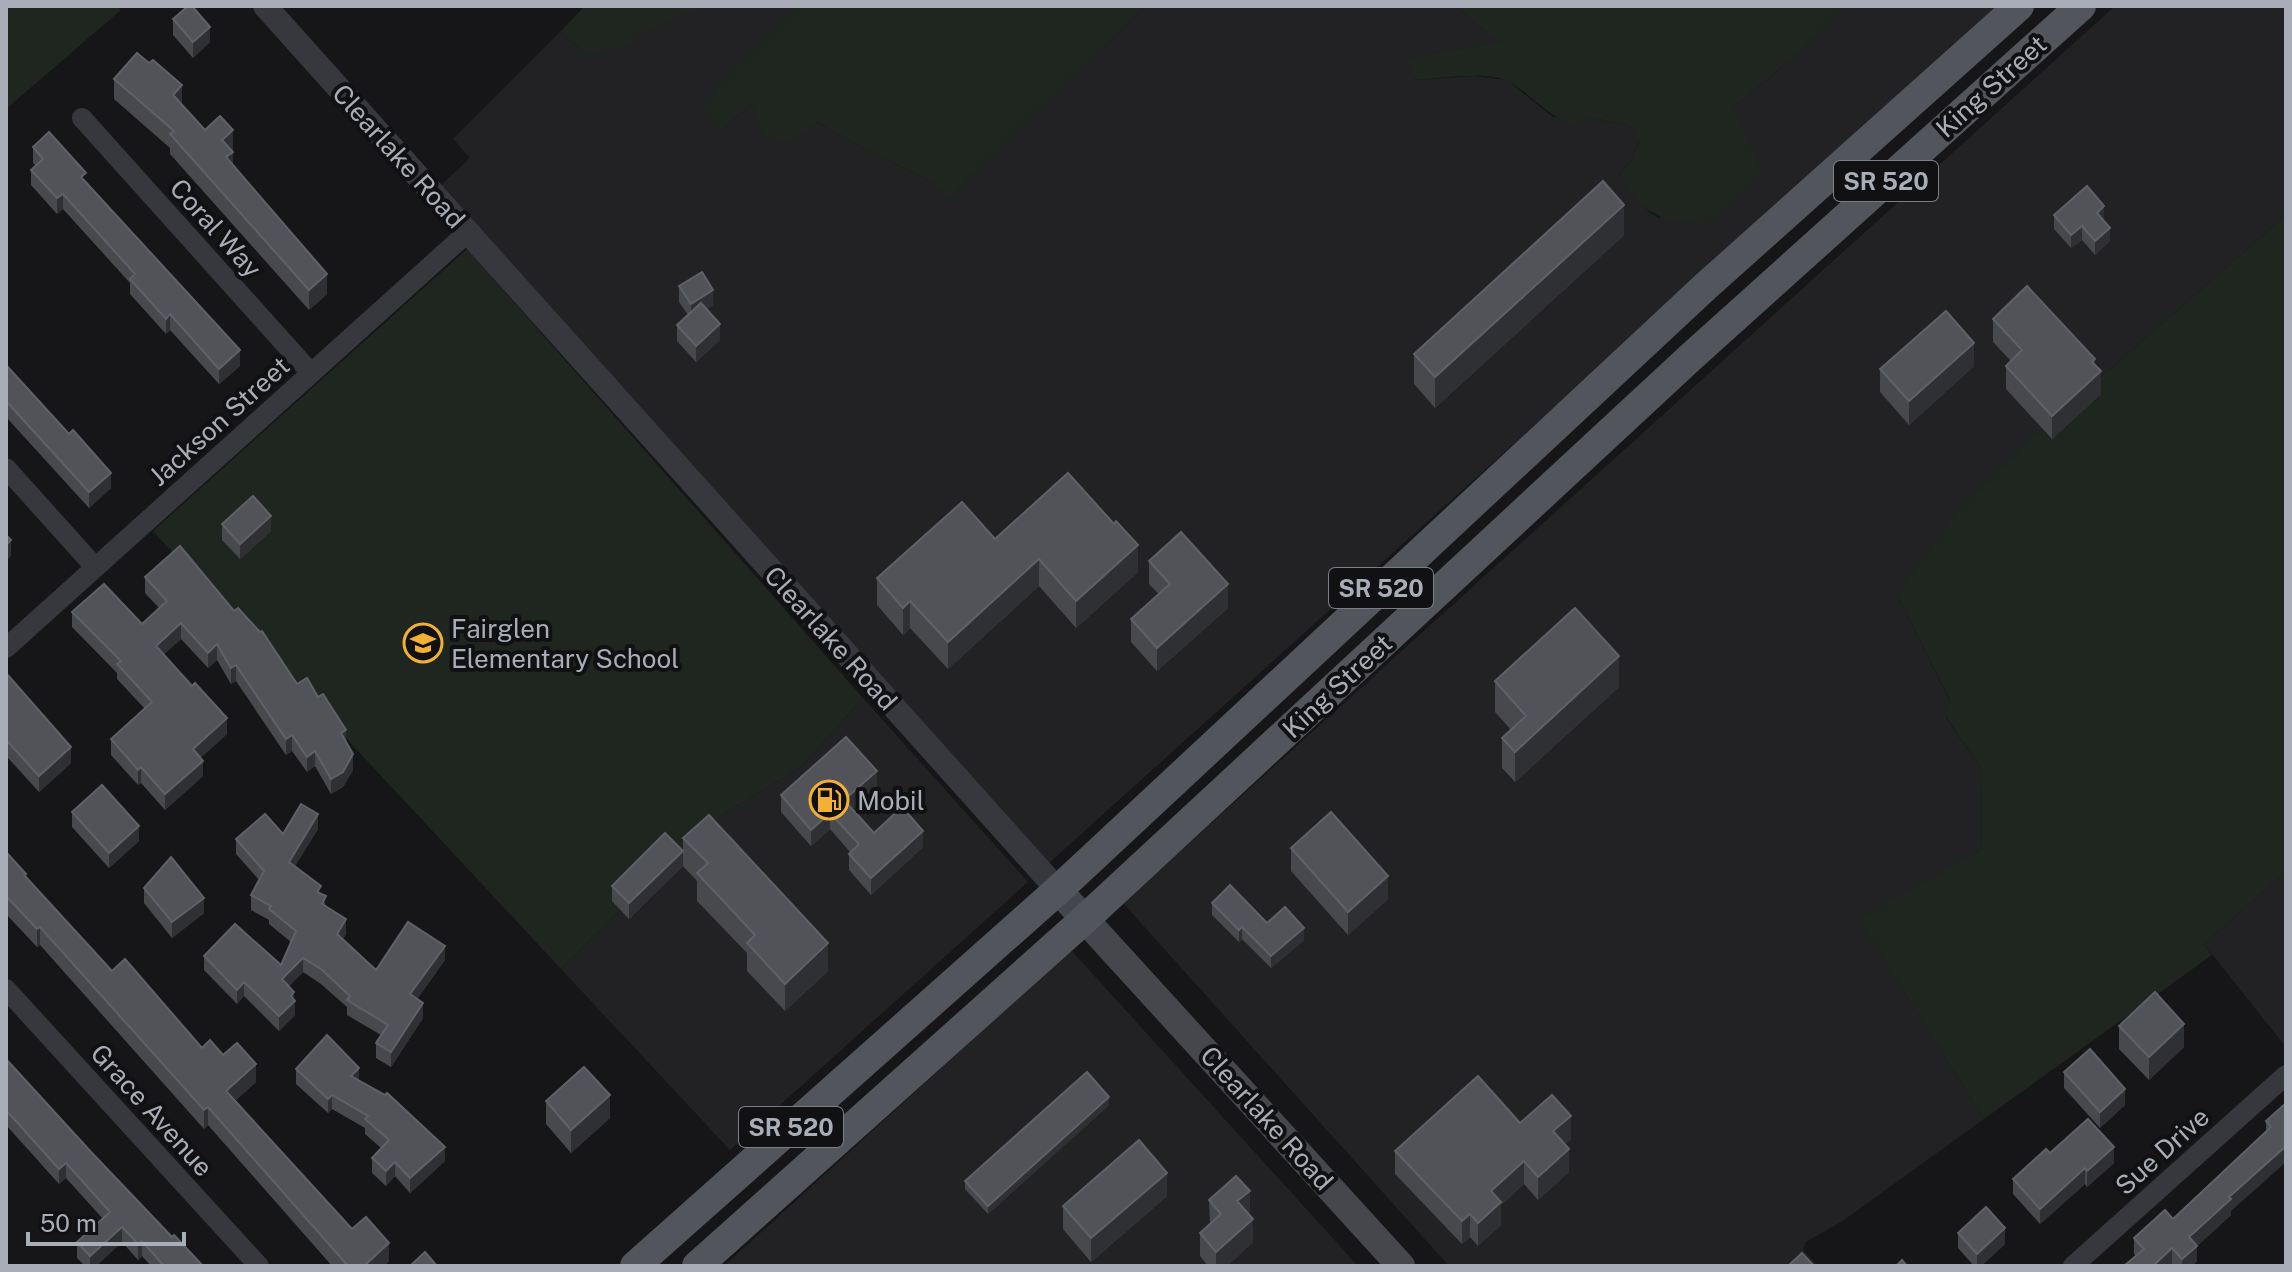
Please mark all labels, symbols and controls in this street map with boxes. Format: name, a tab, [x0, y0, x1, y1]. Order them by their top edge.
street label: King Street	[1929, 28, 2053, 144]
street label: Clearlake Road	[326, 78, 472, 234]
road number: SR 520	[1834, 161, 1938, 201]
street label: Coral Way	[164, 172, 268, 284]
street label: Jackson Street	[143, 350, 295, 492]
street label: Clearlake Road	[758, 560, 904, 716]
road number: SR 520	[1329, 568, 1433, 608]
place label: Fairglen Elementary School	[451, 613, 679, 674]
school or university icon: Fairglen Elementary School	[402, 622, 444, 664]
street label: King Street	[1276, 628, 1398, 744]
fuel station icon: Mobil	[808, 779, 850, 821]
place label: Mobil	[857, 785, 925, 816]
street label: Grace Avenue	[84, 1037, 220, 1183]
street label: Clearlake Road	[1194, 1040, 1340, 1196]
street label: Sue Drive	[2109, 1101, 2215, 1201]
road number: SR 520	[739, 1107, 843, 1147]
scale bar	[28, 1196, 184, 1246]
text: 50 m	[40, 1209, 97, 1237]

